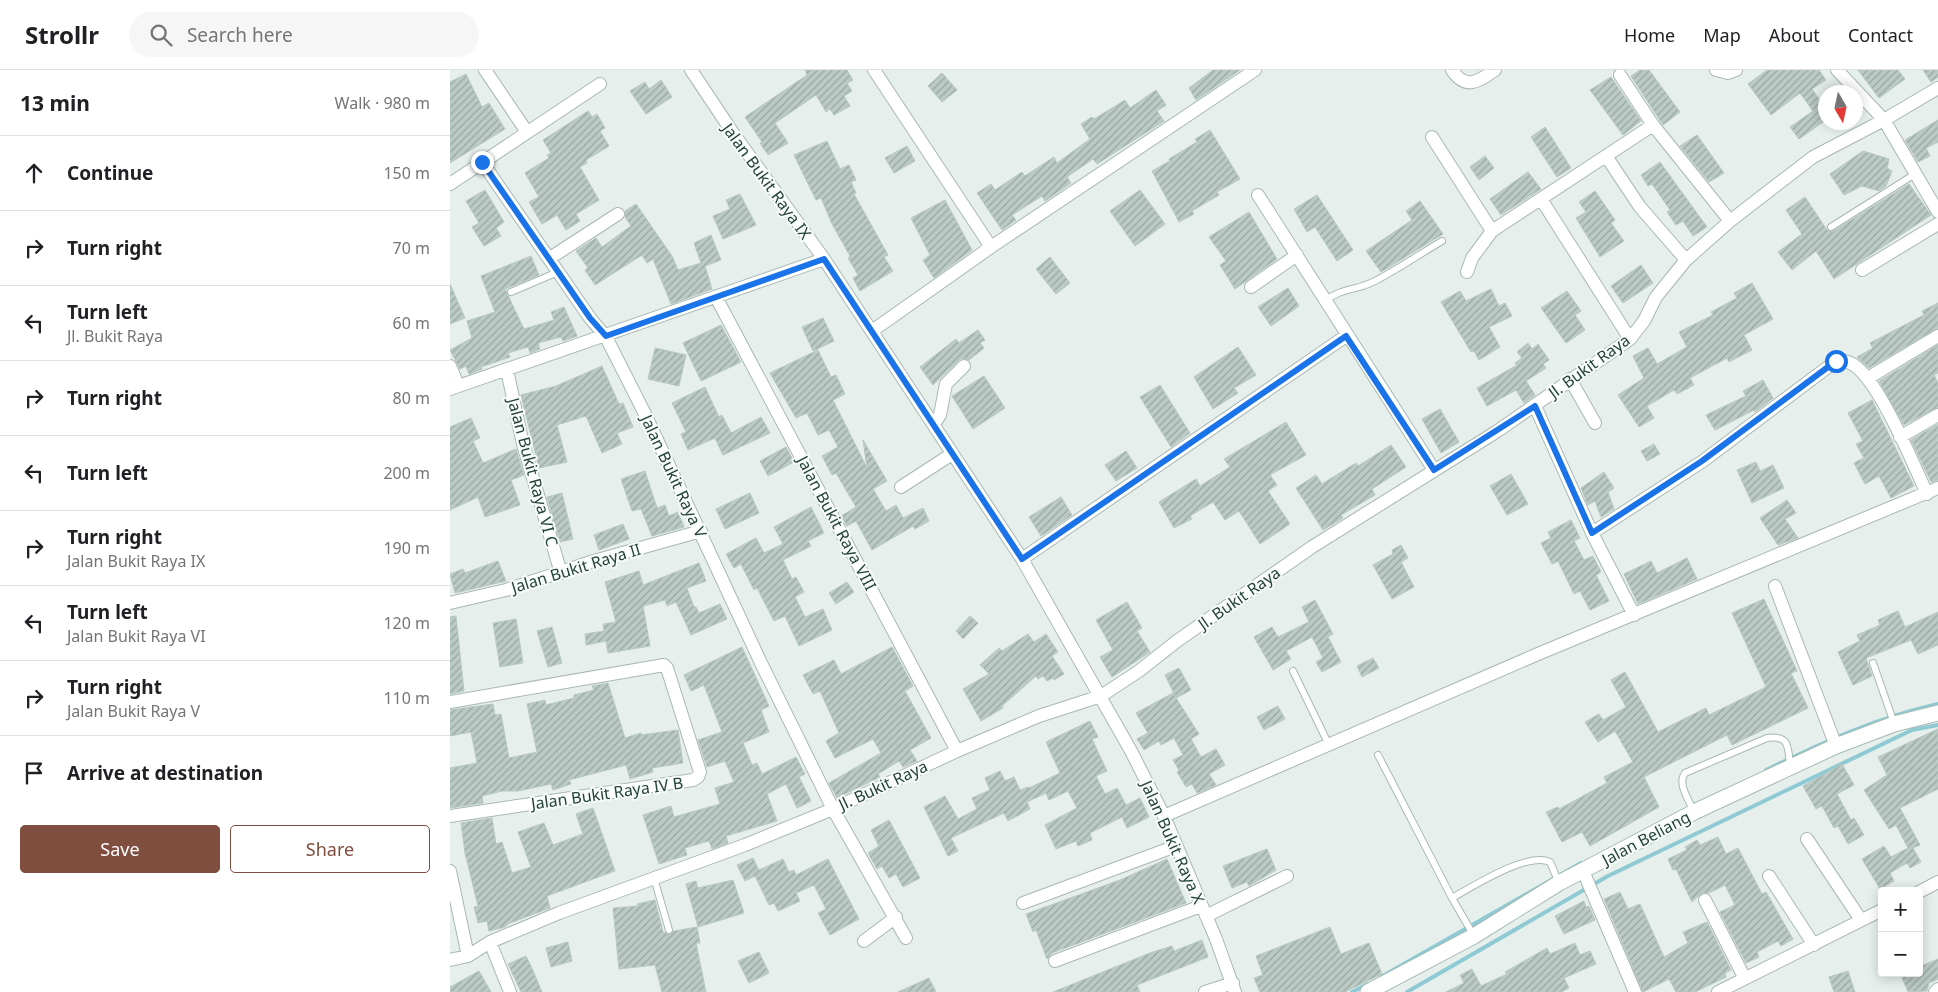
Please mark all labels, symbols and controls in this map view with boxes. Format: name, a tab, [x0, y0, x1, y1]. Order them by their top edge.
search box	[129, 12, 479, 57]
text: Strollr	[25, 18, 99, 51]
icon: search	[147, 21, 175, 49]
text: Search here	[187, 22, 293, 48]
text: Home	[1624, 23, 1675, 47]
text: Map	[1703, 23, 1741, 47]
text: About	[1769, 23, 1820, 47]
text: Contact	[1848, 23, 1913, 47]
north arrow	[1818, 85, 1863, 130]
text: 13 min	[20, 89, 90, 117]
text: Walk · 980 m	[335, 92, 430, 114]
street label: Jalan Bukit Raya IX	[716, 117, 817, 244]
route end	[471, 151, 494, 174]
icon: ahead	[20, 159, 48, 187]
text: Continue	[67, 160, 153, 186]
text: 150 m	[383, 162, 430, 184]
icon: right	[20, 234, 48, 262]
text: Turn right	[67, 235, 162, 261]
text: 70 m	[393, 237, 430, 259]
text: Turn left	[67, 299, 148, 325]
icon: left	[20, 309, 48, 337]
text: 60 m	[393, 312, 430, 334]
text: Jl. Bukit Raya	[67, 325, 163, 347]
street label: Jl. Bukit Raya	[1542, 329, 1634, 404]
route start	[1825, 350, 1848, 373]
icon: right	[20, 384, 48, 412]
text: Turn right	[67, 385, 162, 411]
text: 80 m	[393, 387, 430, 409]
street label: Jalan Bukit Raya VI C	[502, 393, 563, 549]
street label: Jalan Bukit Raya V	[635, 409, 712, 541]
street label: Jalan Bukit Raya VIII	[791, 450, 882, 594]
icon: left	[20, 459, 48, 487]
text: Turn left	[67, 460, 148, 486]
text: 200 m	[383, 462, 430, 484]
text: Turn right	[67, 524, 162, 550]
icon: right	[20, 534, 48, 562]
text: 190 m	[383, 537, 430, 559]
street label: Jalan Bukit Raya II	[507, 538, 644, 599]
text: Jalan Bukit Raya IX	[67, 550, 205, 572]
street label: Jl. Bukit Raya	[1192, 561, 1285, 636]
text: Turn left	[67, 599, 148, 625]
icon: left	[20, 609, 48, 637]
text: 120 m	[383, 612, 430, 634]
text: Jalan Bukit Raya VI	[67, 625, 206, 647]
text: Turn right	[67, 674, 162, 700]
icon: right	[20, 684, 48, 712]
text: 110 m	[383, 687, 430, 709]
text: Jalan Bukit Raya V	[67, 700, 200, 722]
street label: Jl. Bukit Raya	[833, 755, 931, 816]
icon: arrive	[20, 759, 48, 787]
text: Arrive at destination	[67, 760, 263, 786]
street label: Jalan Bukit Raya IV B	[528, 771, 684, 815]
street label: Jalan Bukit Raya X	[1135, 775, 1210, 908]
street label: Jalan Beliang	[1596, 806, 1694, 871]
button: Save	[20, 825, 220, 873]
button: Share	[230, 825, 430, 873]
map controls	[1878, 887, 1923, 977]
button: +	[1878, 887, 1923, 932]
button: −	[1878, 932, 1923, 977]

